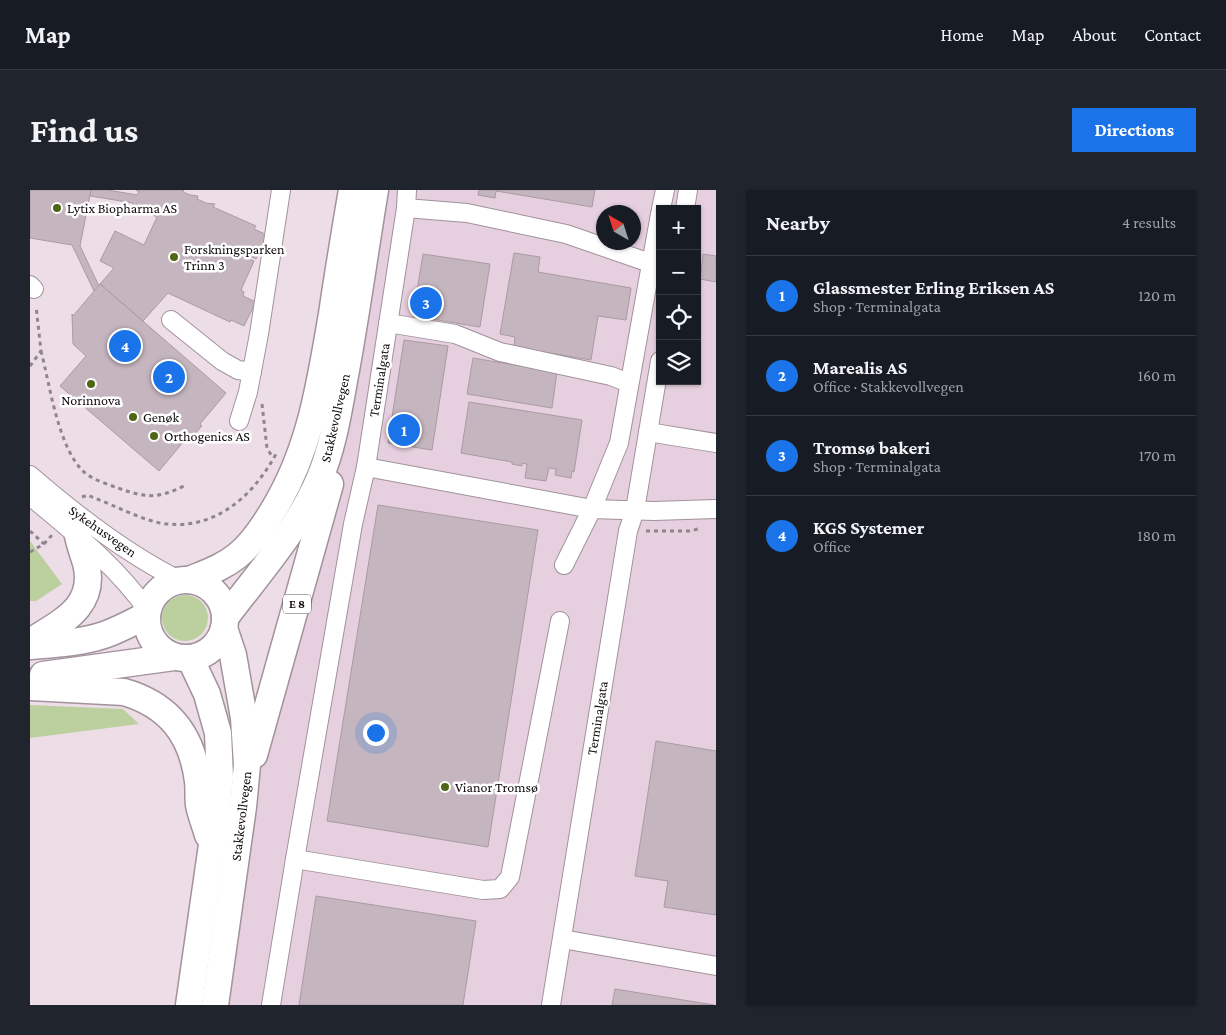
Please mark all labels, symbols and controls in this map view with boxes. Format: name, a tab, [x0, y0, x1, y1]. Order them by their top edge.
text: Map	[25, 21, 71, 48]
text: Home	[941, 25, 984, 45]
text: Map	[1012, 25, 1044, 45]
text: About	[1072, 25, 1116, 45]
text: Contact	[1144, 25, 1201, 45]
button: Directions	[1072, 108, 1196, 152]
text: Find us	[30, 111, 138, 150]
place label: Lytix Biopharma AS	[67, 200, 177, 216]
marker: Lytix Biopharma AS	[51, 202, 63, 214]
north arrow	[596, 205, 641, 250]
map controls	[656, 205, 701, 385]
button: +	[656, 205, 701, 250]
text: Nearby	[766, 211, 830, 235]
text: 4 results	[1122, 214, 1176, 231]
place label: Forskningsparken Trinn 3	[184, 241, 285, 273]
button: −	[656, 250, 701, 295]
marker: Forskningsparken Trinn 3	[168, 251, 180, 263]
text: Glassmester Erling Eriksen AS	[813, 277, 1054, 298]
pin: 3	[410, 284, 442, 322]
text: 1	[779, 287, 785, 304]
text: 120 m	[1138, 287, 1176, 304]
button: locate	[656, 295, 701, 340]
text: Shop · Terminalgata	[813, 298, 941, 315]
pin: 4	[109, 327, 141, 365]
button: layers	[656, 340, 701, 385]
street label: Terminalgata	[365, 341, 393, 418]
text: Marealis AS	[813, 357, 907, 378]
pin: 2	[153, 358, 185, 396]
text: 2	[778, 367, 786, 384]
text: 160 m	[1138, 367, 1176, 384]
street label: Stakkevollvegen	[317, 372, 353, 464]
marker: Norinnova	[85, 378, 97, 390]
text: Office · Stakkevollvegen	[813, 378, 964, 395]
place label: Norinnova	[61, 392, 121, 408]
place label: Genøk	[143, 409, 179, 425]
marker: Genøk	[127, 411, 139, 423]
pin: 1	[388, 411, 420, 449]
place label: Orthogenics AS	[164, 428, 250, 444]
marker: Orthogenics AS	[148, 430, 160, 442]
text: Tromsø bakeri	[813, 437, 930, 458]
text: 3	[778, 447, 786, 464]
text: 170 m	[1139, 447, 1176, 464]
text: Shop · Terminalgata	[813, 458, 941, 475]
street label: Sykehusvegen	[66, 502, 140, 560]
text: KGS Systemer	[813, 517, 924, 538]
text: 4	[778, 527, 786, 544]
text: 180 m	[1137, 527, 1176, 544]
text: Office	[813, 538, 851, 555]
road number: E 8	[283, 594, 311, 614]
street label: Terminalgata	[583, 679, 611, 756]
your location	[363, 720, 389, 746]
street label: Stakkevollvegen	[228, 770, 255, 862]
place label: Vianor Tromsø	[455, 779, 538, 795]
marker: Vianor Tromsø	[439, 781, 451, 793]

